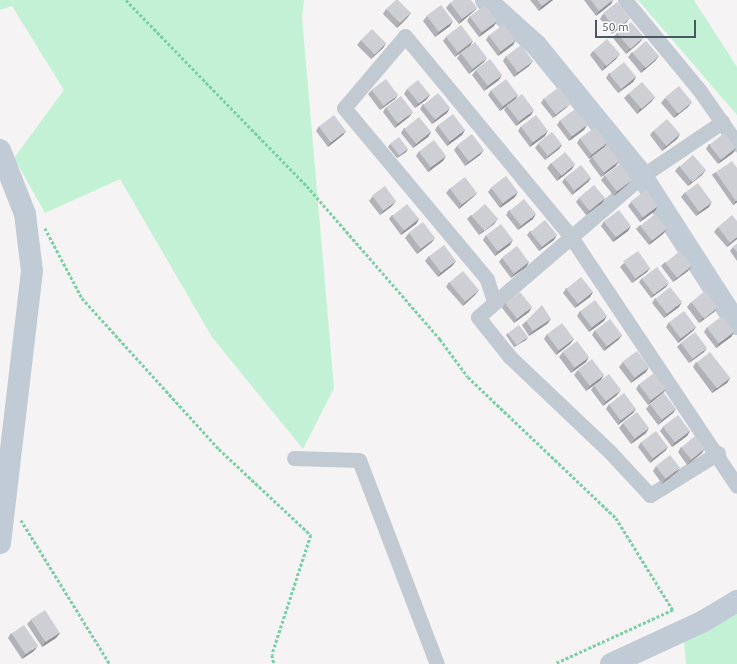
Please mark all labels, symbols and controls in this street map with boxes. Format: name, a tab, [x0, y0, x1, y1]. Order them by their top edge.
scale bar	[597, 12, 698, 38]
text: 50 m	[602, 20, 629, 33]

